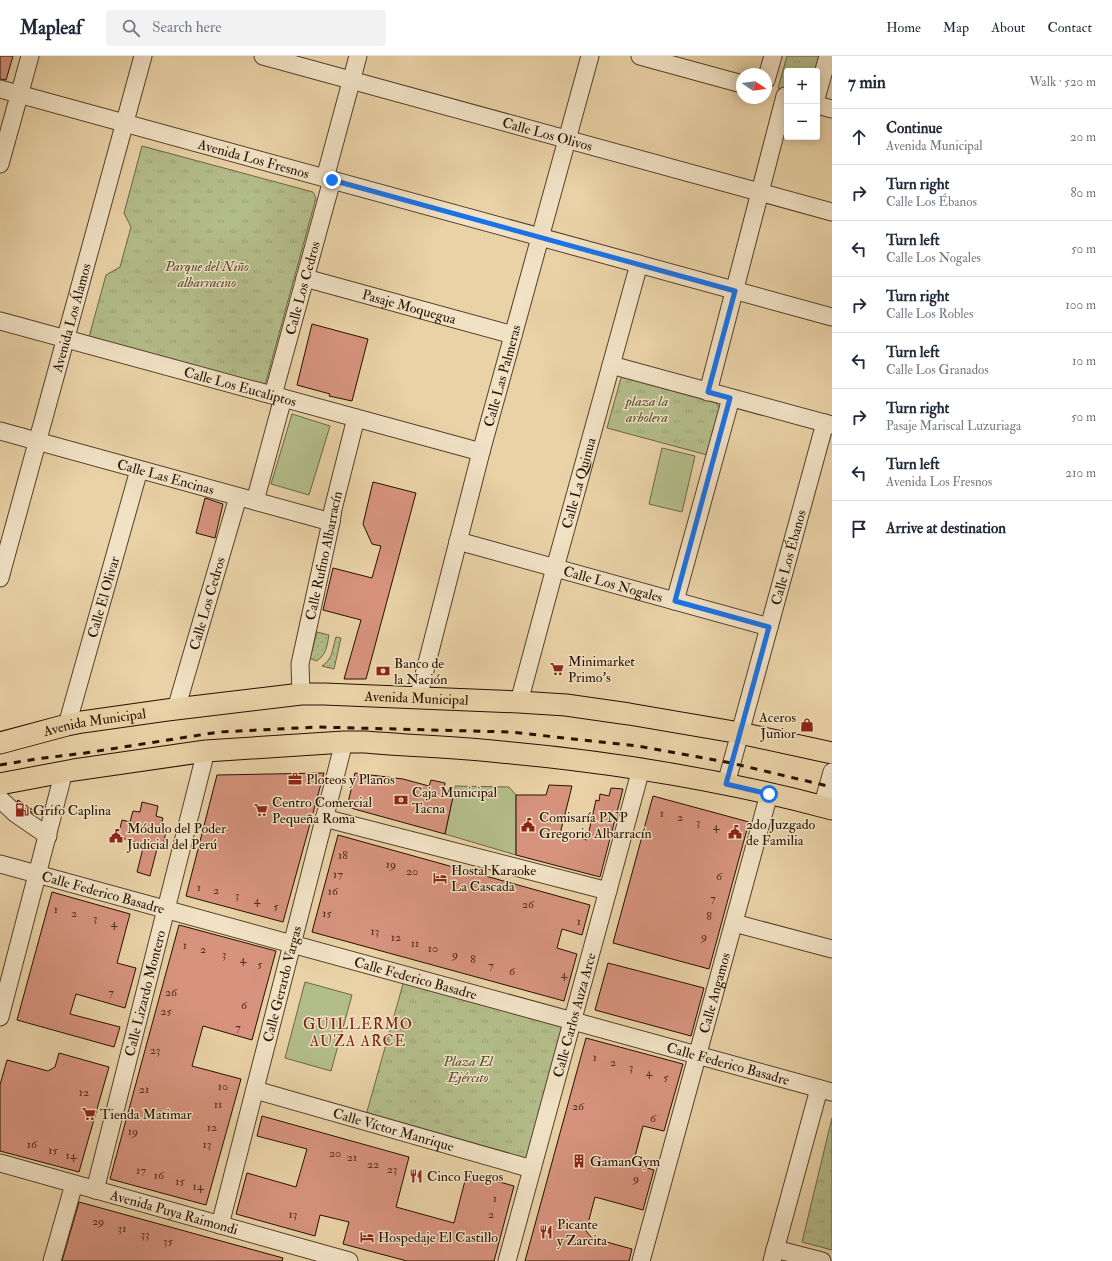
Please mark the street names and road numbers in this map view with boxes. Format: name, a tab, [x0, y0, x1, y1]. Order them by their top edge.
street label: Calle Los Olivos	[501, 114, 595, 155]
street label: Avenida Los Fresnos	[195, 135, 311, 182]
street label: Calle Los Cedros	[281, 239, 323, 337]
street label: Avenida Los Álamos	[48, 261, 94, 375]
street label: Pasaje Moquegua	[360, 286, 458, 328]
street label: Calle Las Palmeras	[480, 323, 524, 429]
street label: Calle Los Eucaliptos	[182, 363, 299, 410]
street label: Calle La Quinua	[558, 435, 599, 530]
street label: Calle Las Encinas	[115, 455, 217, 498]
street label: Calle Rufino Albarracín	[301, 489, 346, 622]
street label: Calle Los Ébanos	[767, 508, 809, 607]
street label: Calle El Olivar	[84, 553, 123, 640]
street label: Calle Los Cedros	[185, 555, 229, 652]
street label: Calle Los Nogales	[562, 562, 665, 606]
street label: Avenida Municipal	[363, 687, 469, 709]
street label: Avenida Municipal	[40, 705, 147, 740]
street label: Calle Federico Basadre	[40, 867, 167, 917]
street label: Calle Gerardo Vargas	[259, 924, 305, 1044]
street label: Calle Lizardo Montero	[121, 928, 169, 1058]
street label: Calle Angamos	[695, 950, 734, 1035]
street label: Calle Carlos Auza Arce	[549, 951, 599, 1079]
street label: Calle Federico Basadre	[352, 953, 479, 1003]
street label: Calle Federico Basadre	[665, 1039, 792, 1089]
street label: Calle Víctor Manrique	[331, 1104, 456, 1155]
street label: Avenida Puya Raimondi	[107, 1186, 240, 1238]

